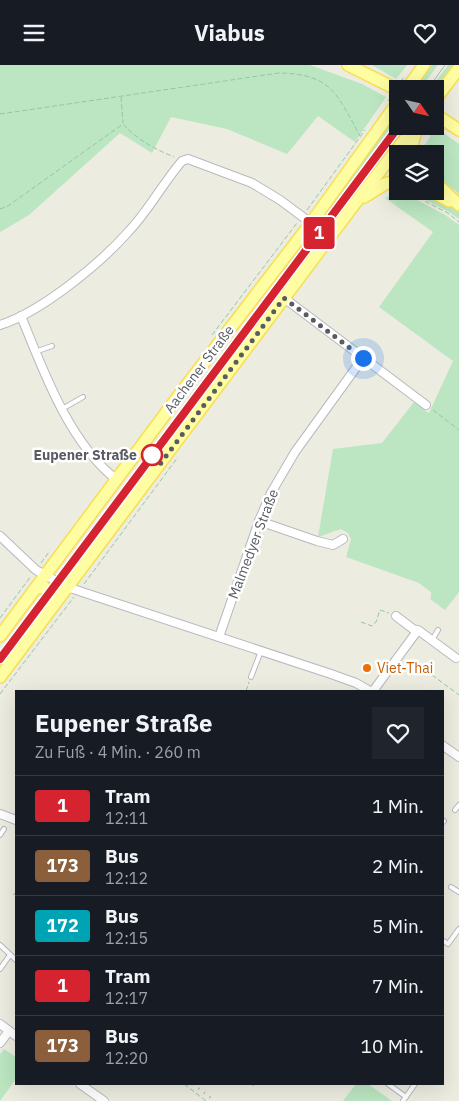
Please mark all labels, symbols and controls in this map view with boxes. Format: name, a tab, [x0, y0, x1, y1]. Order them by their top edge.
text: Viabus	[194, 18, 265, 47]
icon: menu	[20, 19, 48, 47]
icon: heart	[411, 19, 439, 47]
north arrow	[389, 80, 444, 135]
map controls	[389, 80, 444, 200]
button: layers	[389, 145, 444, 200]
line badge: 1	[303, 217, 335, 249]
text: 1	[314, 221, 324, 244]
street label: Aachener Straße	[160, 321, 238, 417]
your location	[351, 346, 376, 371]
marker: Eupener Straße	[141, 444, 163, 466]
place label: Eupener Straße	[34, 446, 137, 464]
street label: Malmedyer Straße	[224, 486, 282, 601]
place label: Viet-Thai	[377, 659, 433, 677]
marker: Viet-Thai	[361, 662, 373, 674]
text: Eupener Straße	[35, 707, 212, 739]
button: heart	[372, 707, 424, 759]
text: Zu Fuß · 4 Min. · 260 m	[35, 742, 201, 762]
text: Tram	[105, 784, 150, 808]
text: 1	[57, 794, 68, 817]
text: 1 Min.	[372, 794, 424, 818]
text: 12:11	[105, 808, 148, 828]
text: Bus	[105, 844, 139, 868]
text: 173	[46, 854, 79, 877]
text: 2 Min.	[372, 854, 424, 878]
text: 12:12	[105, 868, 148, 888]
text: Bus	[105, 904, 139, 928]
text: 172	[46, 914, 79, 937]
text: 5 Min.	[372, 914, 424, 938]
text: 12:15	[105, 928, 148, 948]
text: Tram	[105, 964, 150, 988]
text: 1	[57, 974, 68, 997]
text: 7 Min.	[372, 974, 424, 998]
text: 12:17	[105, 988, 148, 1008]
text: Bus	[105, 1024, 139, 1048]
text: 173	[46, 1034, 79, 1057]
text: 10 Min.	[361, 1034, 424, 1058]
text: 12:20	[105, 1048, 148, 1068]

